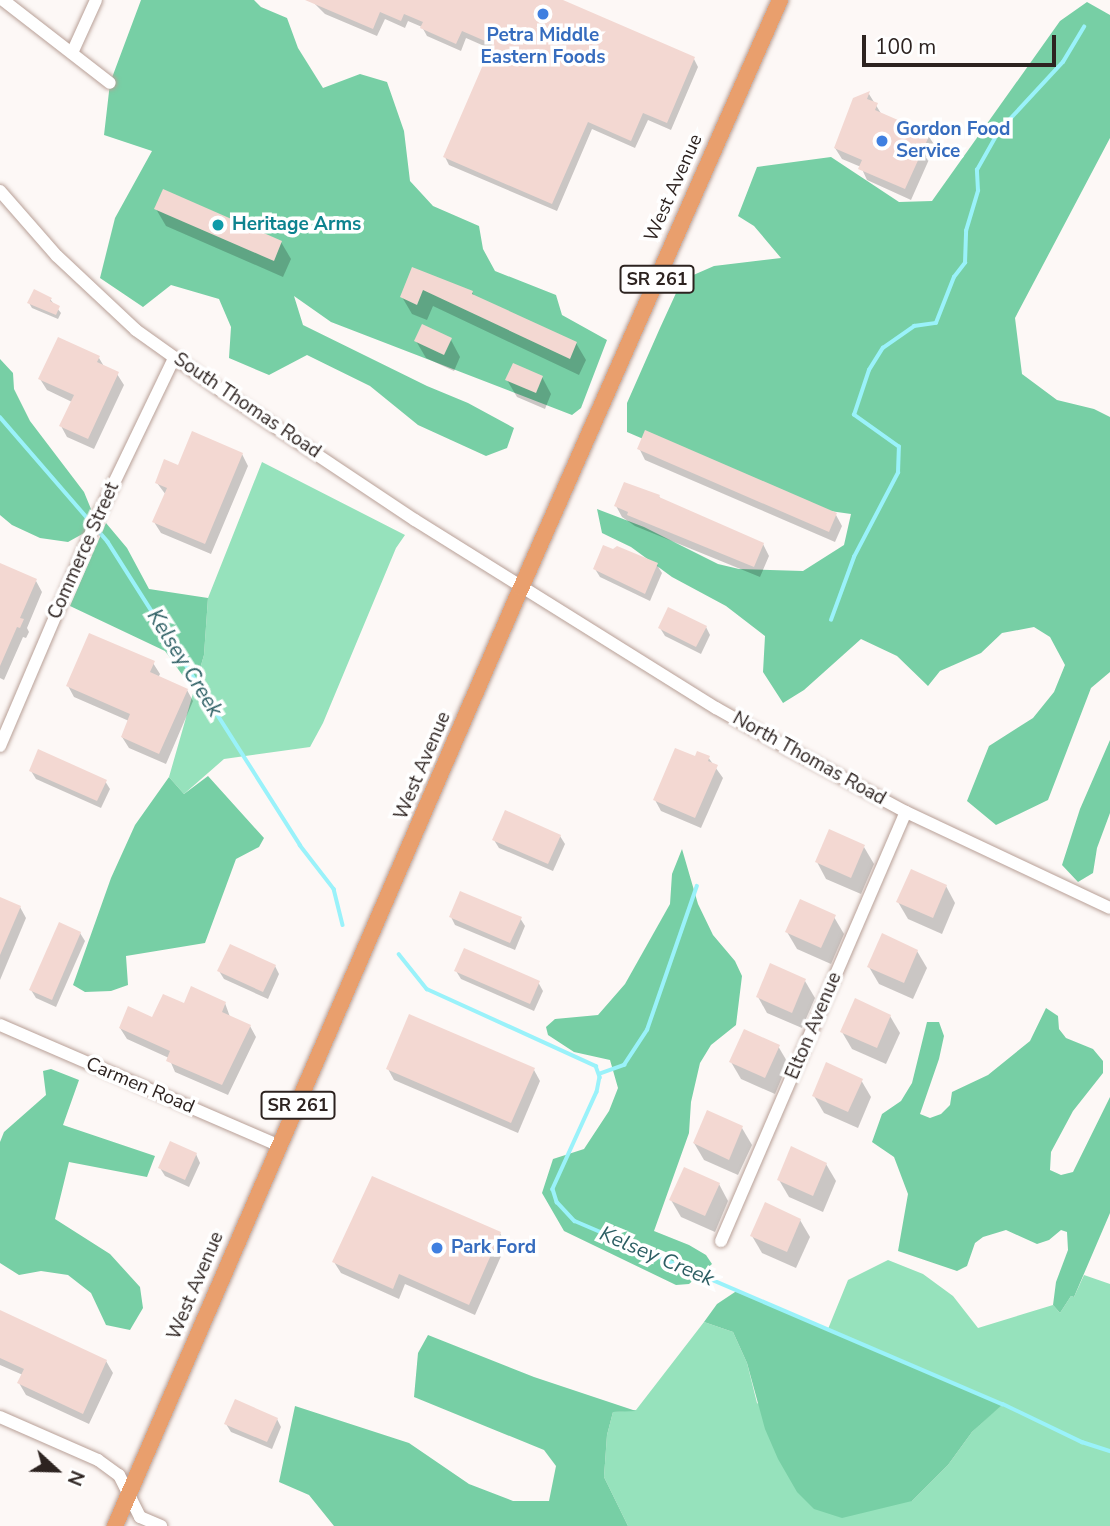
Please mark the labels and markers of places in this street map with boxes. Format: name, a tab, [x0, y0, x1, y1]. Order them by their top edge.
marker: Petra Middle Eastern Foods	[535, 6, 551, 22]
place label: Petra Middle Eastern Foods	[481, 25, 605, 69]
place label: Gordon Food Service	[896, 119, 1010, 163]
marker: Gordon Food Service	[874, 133, 890, 149]
place label: Heritage Arms	[232, 214, 361, 236]
marker: Heritage Arms	[210, 217, 226, 233]
place label: Park Ford	[451, 1237, 536, 1259]
marker: Park Ford	[429, 1240, 445, 1256]

